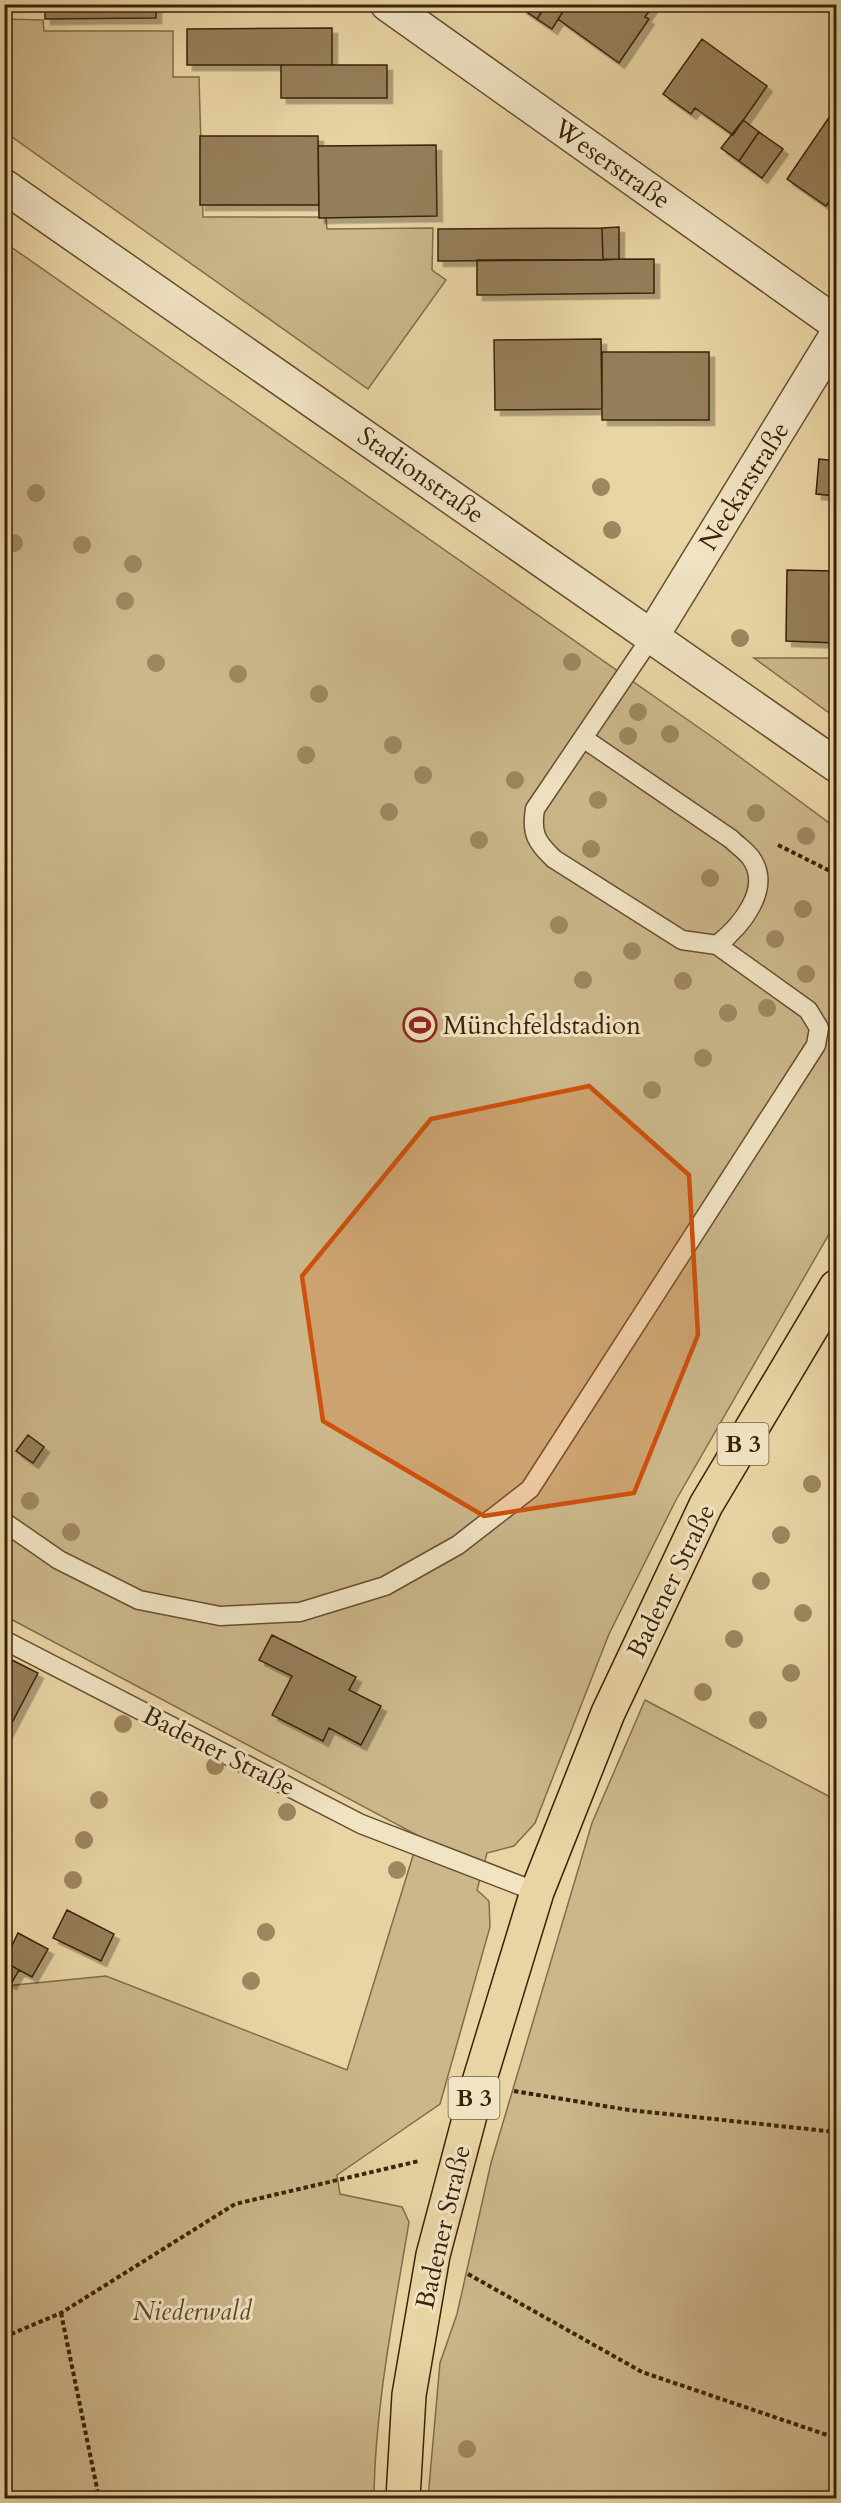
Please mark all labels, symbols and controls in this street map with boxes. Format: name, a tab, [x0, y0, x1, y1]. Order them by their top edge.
street label: Weserstraße	[546, 110, 678, 217]
street label: Neckarstraße	[691, 415, 797, 557]
street label: Stadionstraße	[351, 418, 491, 532]
sports icon: Münchfeldstadion	[402, 1007, 438, 1043]
place label: Münchfeldstadion	[443, 1008, 641, 1043]
road number: B 3	[718, 1423, 768, 1465]
street label: Badener Straße	[619, 1498, 723, 1664]
street label: Badener Straße	[137, 1698, 301, 1804]
road number: B 3	[448, 2077, 500, 2119]
street label: Badener Straße	[407, 2142, 479, 2312]
park label: Niederwald	[133, 2294, 253, 2329]

